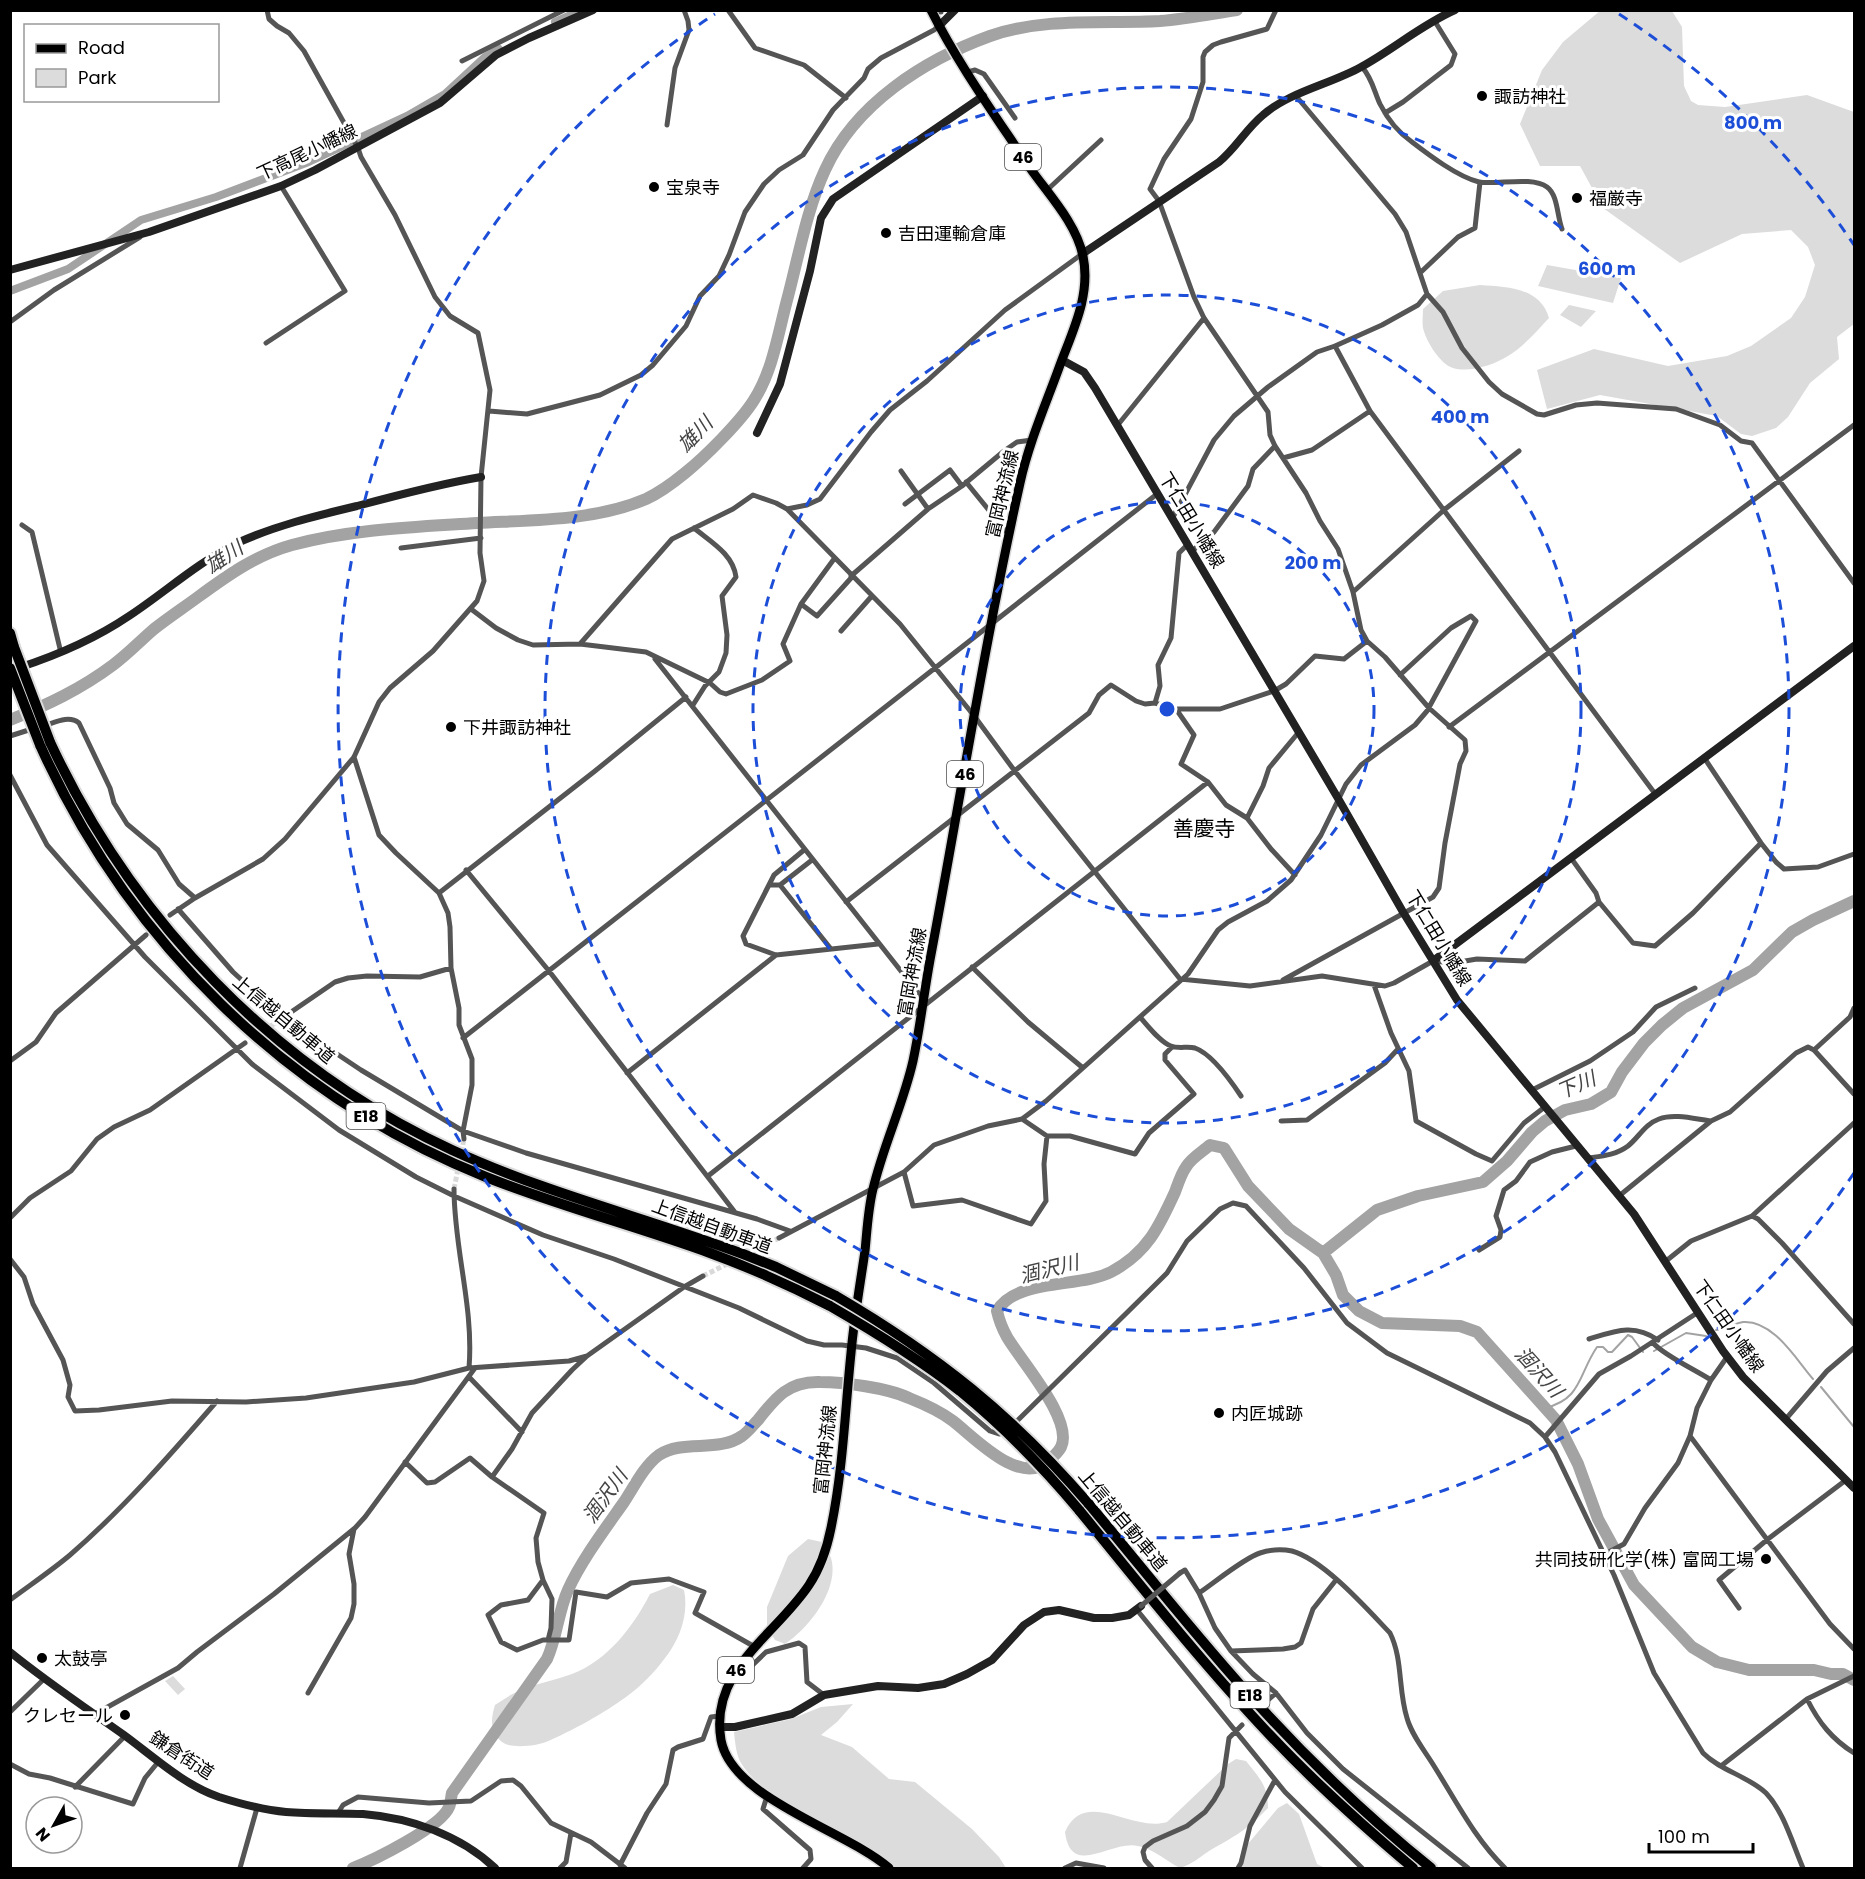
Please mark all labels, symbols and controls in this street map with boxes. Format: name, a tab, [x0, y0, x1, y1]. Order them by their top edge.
legend	[24, 24, 219, 102]
text: Road	[78, 35, 125, 60]
text: Park	[78, 65, 117, 90]
place label: 諏訪神社	[1494, 84, 1566, 109]
marker: 諏訪神社	[1475, 89, 1489, 103]
text: 800 m	[1724, 110, 1782, 135]
street label: 下高尾小幡線	[253, 118, 361, 186]
road number: 46	[1005, 144, 1041, 170]
place label: 宝泉寺	[666, 175, 720, 200]
marker: 宝泉寺	[647, 180, 661, 194]
place label: 福厳寺	[1589, 186, 1643, 211]
marker: 福厳寺	[1570, 191, 1584, 205]
place label: 吉田運輸倉庫	[898, 221, 1006, 246]
marker: 吉田運輸倉庫	[879, 226, 893, 240]
text: 600 m	[1578, 256, 1636, 281]
text: 400 m	[1431, 404, 1489, 429]
water label: 雄川	[671, 408, 720, 458]
street label: 富岡神流線	[980, 447, 1024, 541]
street label: 下仁田小幡線	[1153, 467, 1231, 573]
water label: 雄川	[200, 533, 250, 580]
text: 200 m	[1285, 550, 1341, 575]
centre of rings	[1157, 699, 1177, 719]
place label: 下井諏訪神社	[463, 715, 571, 740]
marker: 下井諏訪神社	[444, 720, 458, 734]
road number: 46	[947, 761, 983, 787]
district label: 善慶寺	[1173, 814, 1236, 843]
street label: 下仁田小幡線	[1400, 885, 1478, 991]
street label: 富岡神流線	[892, 926, 932, 1018]
street label: 上信越自動車道	[228, 969, 340, 1069]
water label: 下川	[1552, 1064, 1602, 1106]
road number: E18	[346, 1103, 386, 1129]
street label: 上信越自動車道	[649, 1193, 775, 1259]
water label: 涸沢川	[1017, 1248, 1083, 1290]
street label: 下仁田小幡線	[1688, 1275, 1770, 1377]
water label: 涸沢川	[1509, 1340, 1571, 1405]
place label: 内匠城跡	[1231, 1401, 1303, 1426]
street label: 富岡神流線	[808, 1404, 842, 1496]
marker: 内匠城跡	[1212, 1406, 1226, 1420]
water label: 涸沢川	[576, 1462, 635, 1528]
street label: 上信越自動車道	[1073, 1464, 1173, 1576]
place label: 共同技研化学(株) 富岡工場	[1535, 1547, 1754, 1572]
marker: 共同技研化学(株) 富岡工場	[1759, 1552, 1773, 1566]
place label: 太鼓亭	[54, 1646, 108, 1671]
marker: 太鼓亭	[35, 1651, 49, 1665]
road number: 46	[718, 1657, 754, 1683]
road number: E18	[1230, 1682, 1270, 1708]
place label: クレセール	[23, 1703, 113, 1728]
marker: クレセール	[118, 1708, 132, 1722]
street label: 鎌倉街道	[145, 1725, 219, 1785]
north arrow	[24, 1795, 84, 1855]
scale bar	[1649, 1816, 1752, 1854]
text: N	[30, 1822, 56, 1846]
text: 100 m	[1658, 1824, 1710, 1849]

